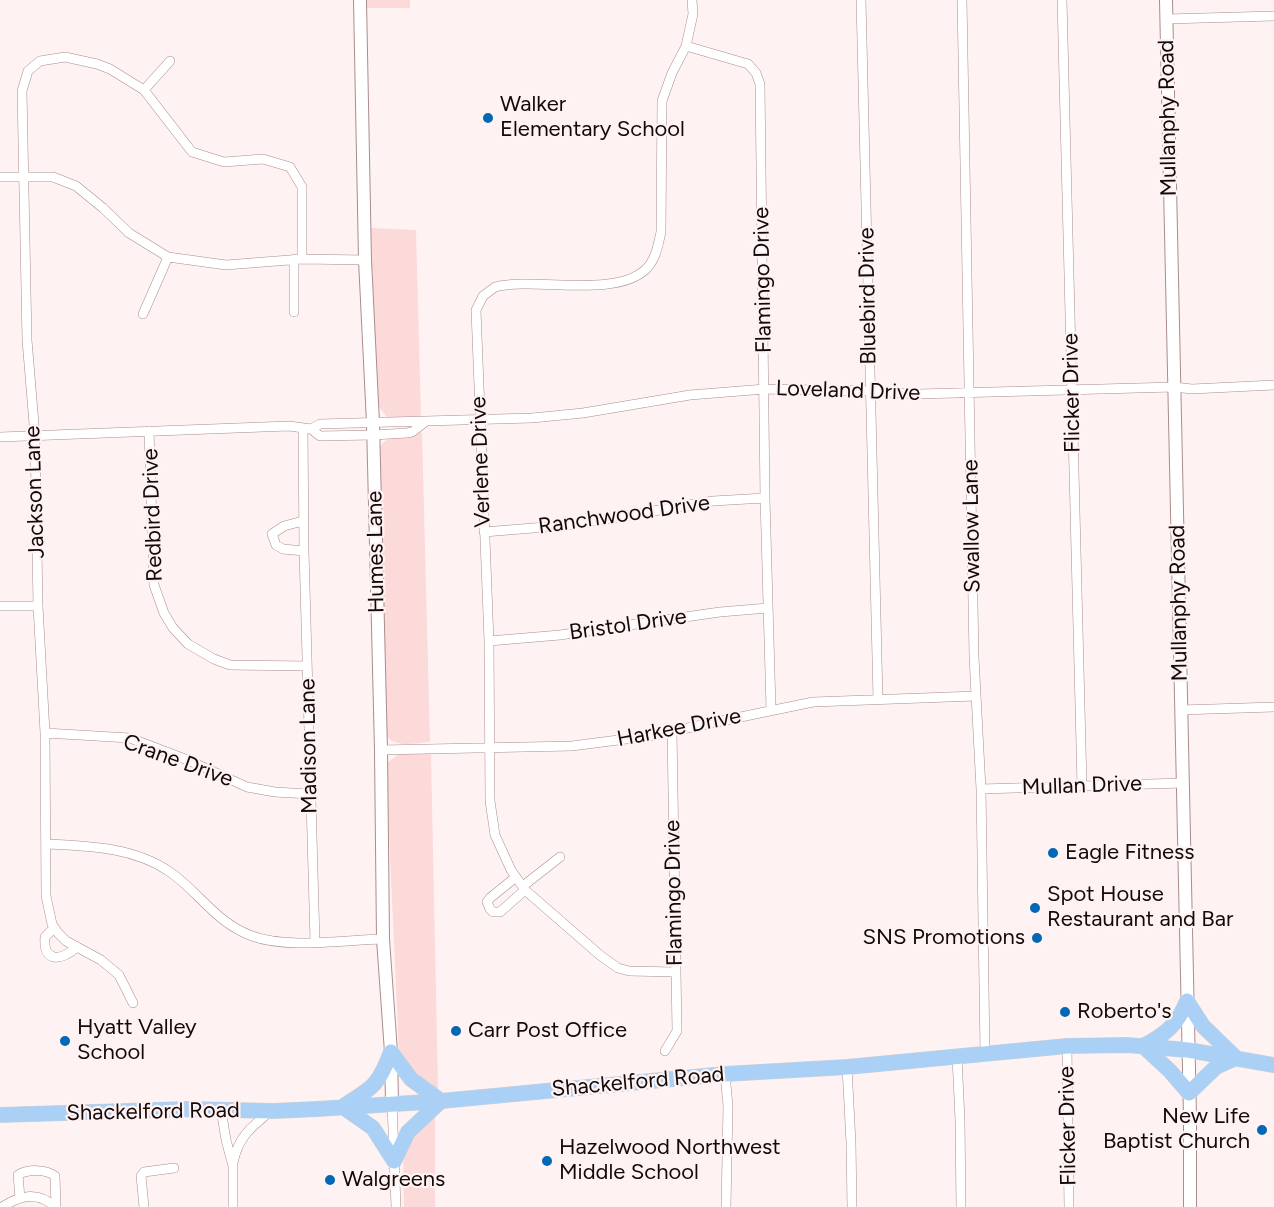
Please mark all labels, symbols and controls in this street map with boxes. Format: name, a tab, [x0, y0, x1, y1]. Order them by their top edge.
street label: Mullanphy Road	[1153, 39, 1183, 197]
place label: Walker Elementary School	[500, 92, 685, 144]
marker: Walker Elementary School	[481, 111, 495, 125]
street label: Flamingo Drive	[749, 207, 777, 353]
street label: Bluebird Drive	[854, 227, 882, 365]
street label: Flicker Drive	[1058, 333, 1086, 453]
street label: Loveland Drive	[775, 375, 921, 407]
street label: Verlene Drive	[466, 396, 496, 528]
street label: Jackson Lane	[19, 425, 51, 559]
street label: Redbird Drive	[137, 448, 169, 582]
street label: Swallow Lane	[958, 459, 986, 593]
street label: Ranchwood Drive	[537, 490, 711, 540]
street label: Humes Lane	[362, 491, 390, 613]
street label: Mullanphy Road	[1164, 524, 1194, 682]
street label: Bristol Drive	[568, 604, 688, 646]
street label: Madison Lane	[295, 678, 323, 814]
street label: Harkee Drive	[615, 703, 743, 753]
street label: Crane Drive	[119, 729, 237, 793]
street label: Mullan Drive	[1021, 771, 1143, 801]
street label: Flamingo Drive	[660, 820, 688, 966]
place label: Eagle Fitness	[1065, 840, 1195, 866]
marker: Eagle Fitness	[1046, 846, 1060, 860]
place label: Spot House Restaurant and Bar	[1047, 882, 1233, 933]
marker: Spot House Restaurant and Bar	[1028, 901, 1042, 915]
place label: SNS Promotions	[862, 925, 1025, 951]
marker: SNS Promotions	[1030, 931, 1044, 945]
place label: Roberto's	[1077, 999, 1172, 1025]
marker: Roberto's	[1058, 1005, 1072, 1019]
place label: Hyatt Valley School	[77, 1015, 197, 1066]
place label: Carr Post Office	[468, 1018, 627, 1044]
marker: Carr Post Office	[449, 1024, 463, 1038]
marker: Hyatt Valley School	[58, 1034, 72, 1048]
street label: Shackelford Road	[550, 1061, 726, 1103]
street label: Flicker Drive	[1054, 1066, 1082, 1186]
street label: Shackelford Road	[66, 1097, 240, 1127]
place label: New Life Baptist Church	[1103, 1104, 1250, 1156]
marker: New Life Baptist Church	[1255, 1123, 1269, 1137]
place label: Hazelwood Northwest Middle School	[559, 1135, 780, 1186]
marker: Hazelwood Northwest Middle School	[540, 1154, 554, 1168]
place label: Walgreens	[342, 1167, 445, 1193]
marker: Walgreens	[323, 1173, 337, 1187]

